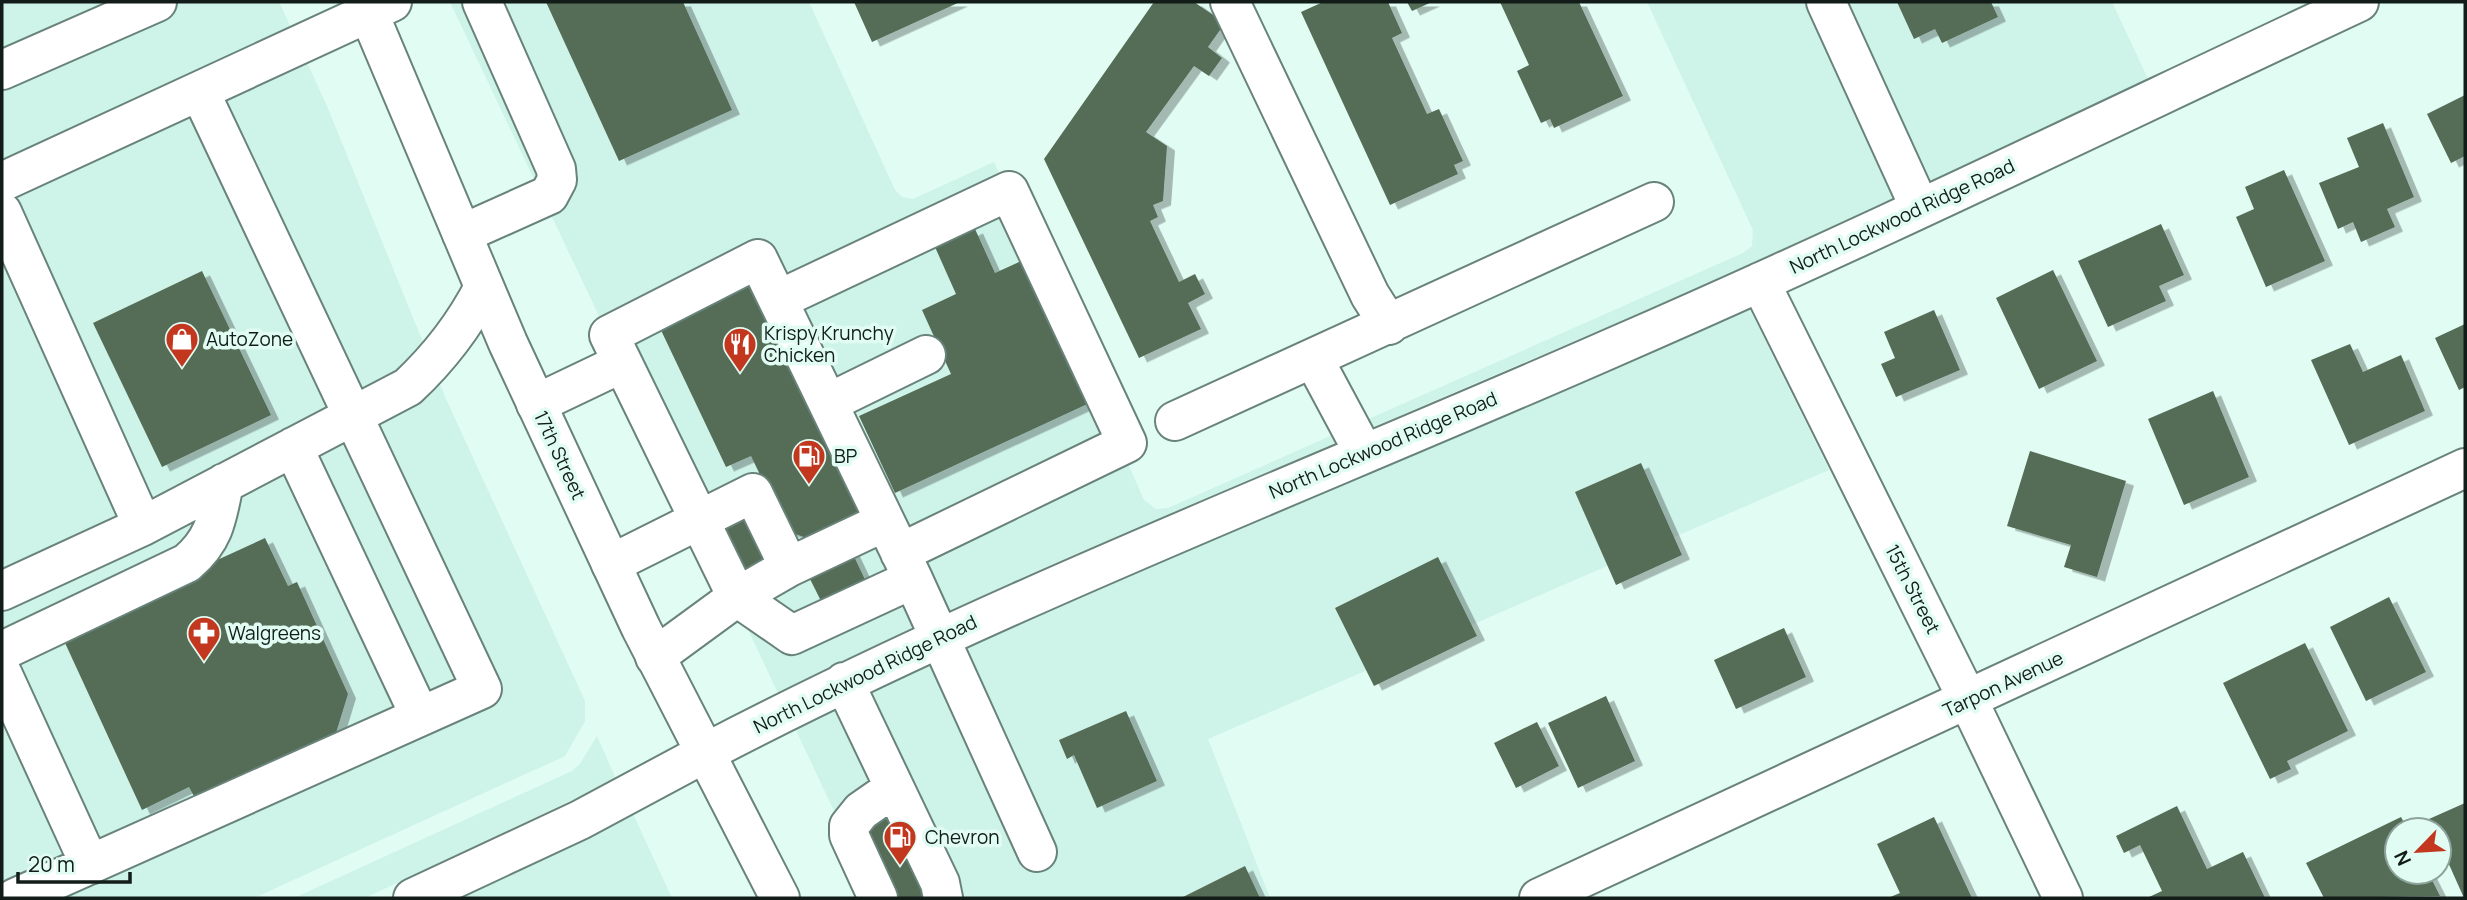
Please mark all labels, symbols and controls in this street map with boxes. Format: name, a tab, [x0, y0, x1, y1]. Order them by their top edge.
street label: North Lockwood Ridge Road	[1785, 152, 2019, 280]
shop icon: AutoZone	[163, 320, 201, 369]
place label: Krispy Krunchy Chicken	[764, 320, 894, 368]
restaurant icon: Krispy Krunchy Chicken	[721, 325, 759, 374]
place label: AutoZone	[206, 326, 293, 352]
street label: North Lockwood Ridge Road	[1265, 385, 1501, 505]
street label: 17th Street	[528, 406, 592, 504]
fuel station icon: BP	[790, 437, 828, 486]
place label: BP	[834, 443, 857, 469]
street label: 15th Street	[1879, 540, 1947, 638]
street label: North Lockwood Ridge Road	[749, 609, 981, 739]
pharmacy icon: Walgreens	[185, 614, 223, 663]
place label: Walgreens	[228, 620, 321, 646]
street label: Tarpon Avenue	[1939, 645, 2067, 723]
north arrow	[2383, 816, 2453, 886]
fuel station icon: Chevron	[881, 818, 919, 867]
place label: Chevron	[925, 824, 999, 850]
scale bar	[18, 841, 130, 885]
text: N	[2388, 847, 2417, 870]
text: 20 m	[28, 850, 75, 878]

